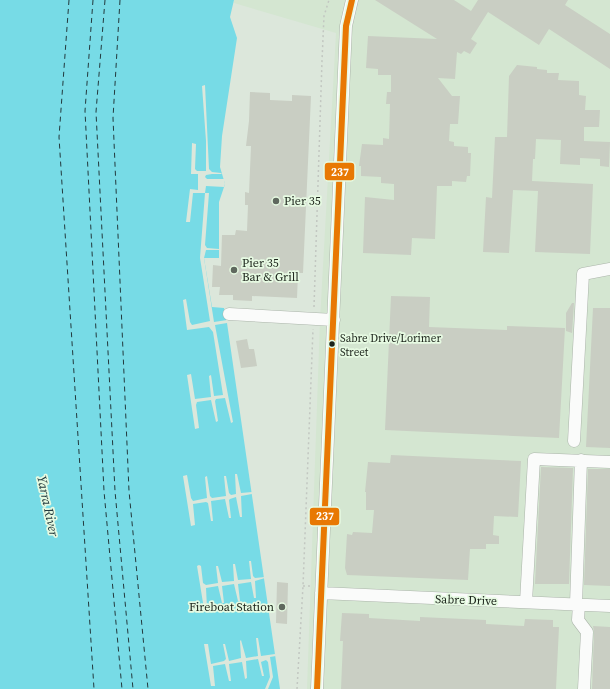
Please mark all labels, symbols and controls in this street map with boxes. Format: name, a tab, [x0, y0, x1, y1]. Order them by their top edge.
line badge: 237	[324, 162, 355, 181]
text: 237	[331, 165, 349, 180]
place label: Pier 35	[284, 193, 321, 209]
marker: Pier 35	[271, 196, 281, 206]
place label: Pier 35 Bar & Grill	[242, 255, 299, 285]
marker: Pier 35 Bar & Grill	[229, 265, 239, 275]
place label: Sabre Drive/Lorimer Street	[340, 331, 441, 360]
marker: Sabre Drive/Lorimer Street	[327, 339, 337, 349]
water label: Yarra River	[33, 474, 63, 539]
line badge: 237	[309, 507, 340, 526]
text: 237	[316, 509, 334, 524]
street label: Sabre Drive	[435, 591, 497, 609]
place label: Fireboat Station	[189, 599, 274, 615]
marker: Fireboat Station	[277, 602, 287, 612]

